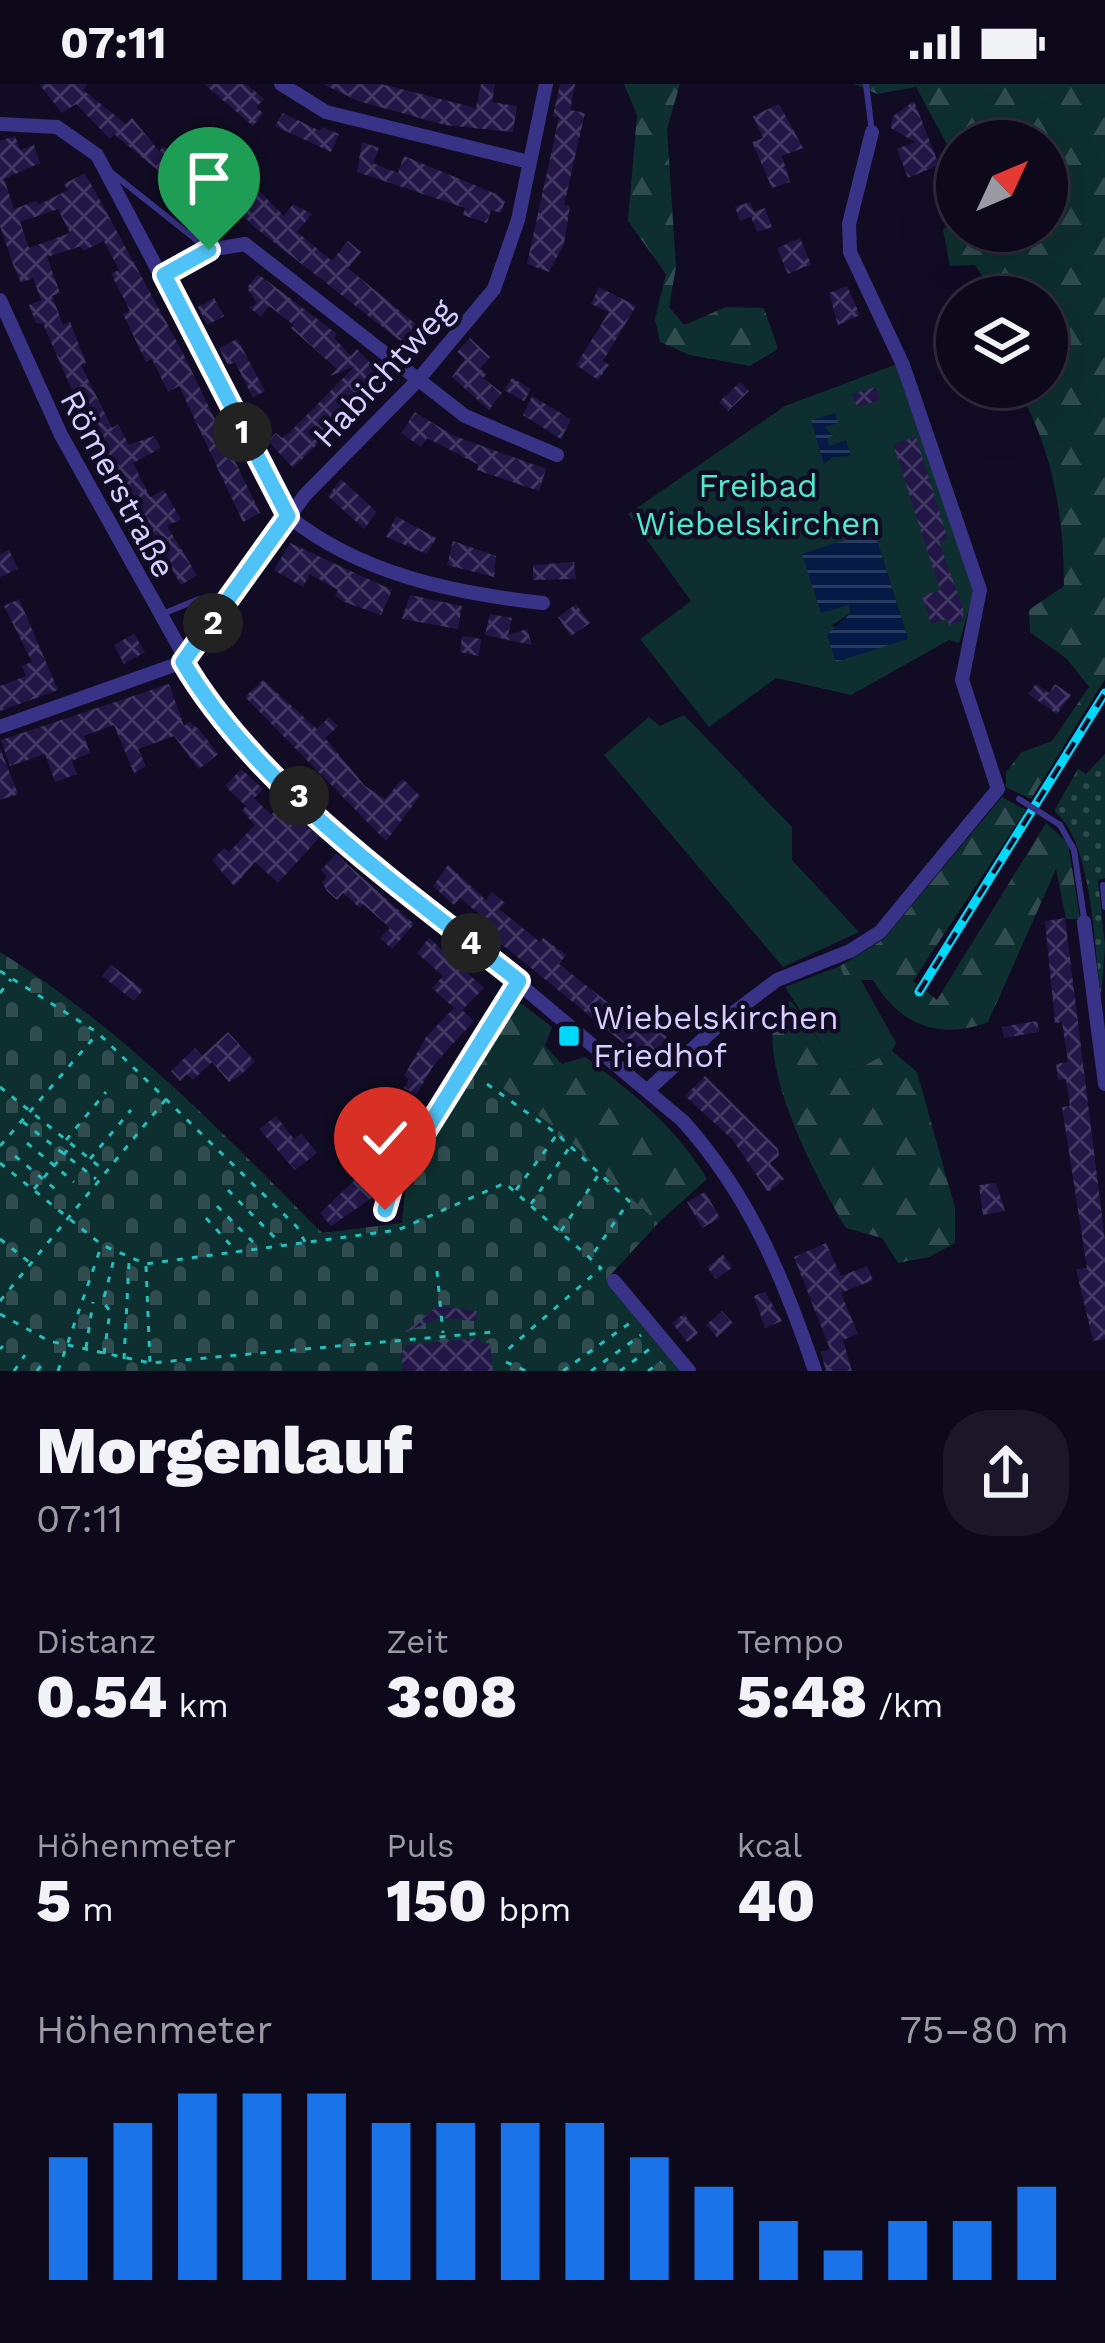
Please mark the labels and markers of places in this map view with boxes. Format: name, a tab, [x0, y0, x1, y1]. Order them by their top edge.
pin	[158, 127, 260, 250]
pin: 1	[212, 402, 272, 462]
pin: 2	[183, 593, 243, 653]
pin: 3	[269, 766, 329, 826]
pin: 4	[441, 913, 501, 973]
place label: Wiebelskirchen Friedhof	[593, 998, 839, 1075]
marker: Wiebelskirchen Friedhof	[556, 1023, 582, 1049]
pin	[334, 1087, 436, 1210]

